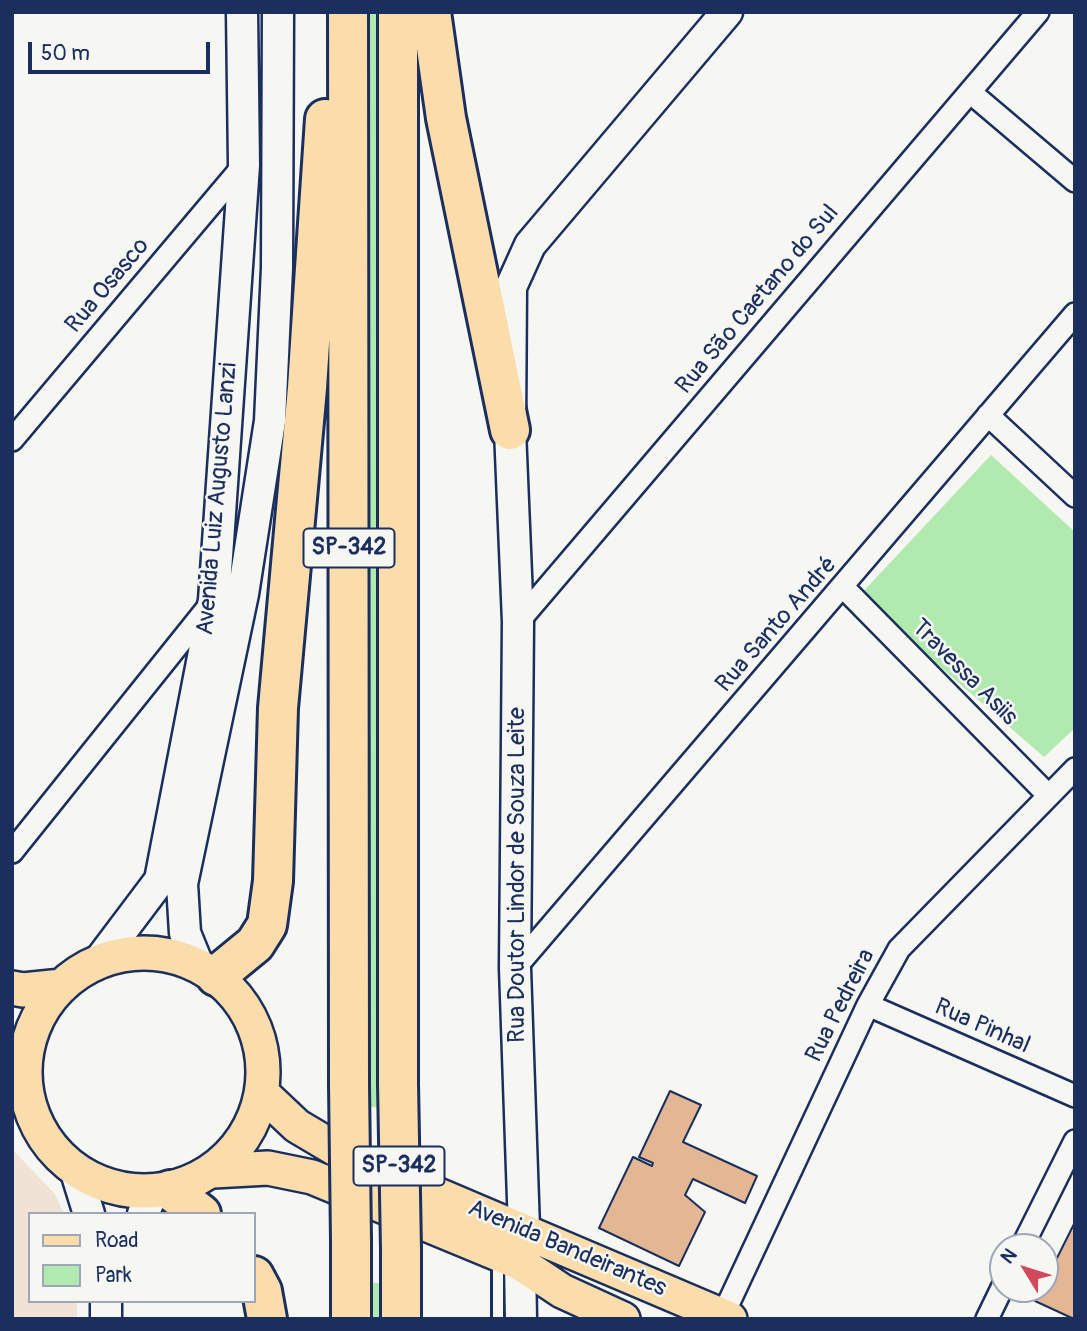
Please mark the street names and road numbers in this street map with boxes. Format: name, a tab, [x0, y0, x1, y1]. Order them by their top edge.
street label: Rua São Caetano do Sul	[670, 200, 846, 400]
street label: Rua Osasco	[60, 233, 156, 339]
street label: Avenida Luiz Augusto Lanzi	[192, 362, 244, 636]
road number: SP-342	[304, 528, 394, 568]
street label: Rua Santo André	[710, 551, 844, 699]
street label: Travessa Asiis	[905, 614, 1023, 732]
street label: Rua Doutor Lindor de Souza Leite	[504, 707, 532, 1043]
street label: Rua Pedreira	[800, 945, 882, 1067]
street label: Rua Pinhal	[930, 993, 1034, 1061]
road number: SP-342	[354, 1147, 444, 1186]
street label: Avenida Bandeirantes	[464, 1194, 670, 1304]

